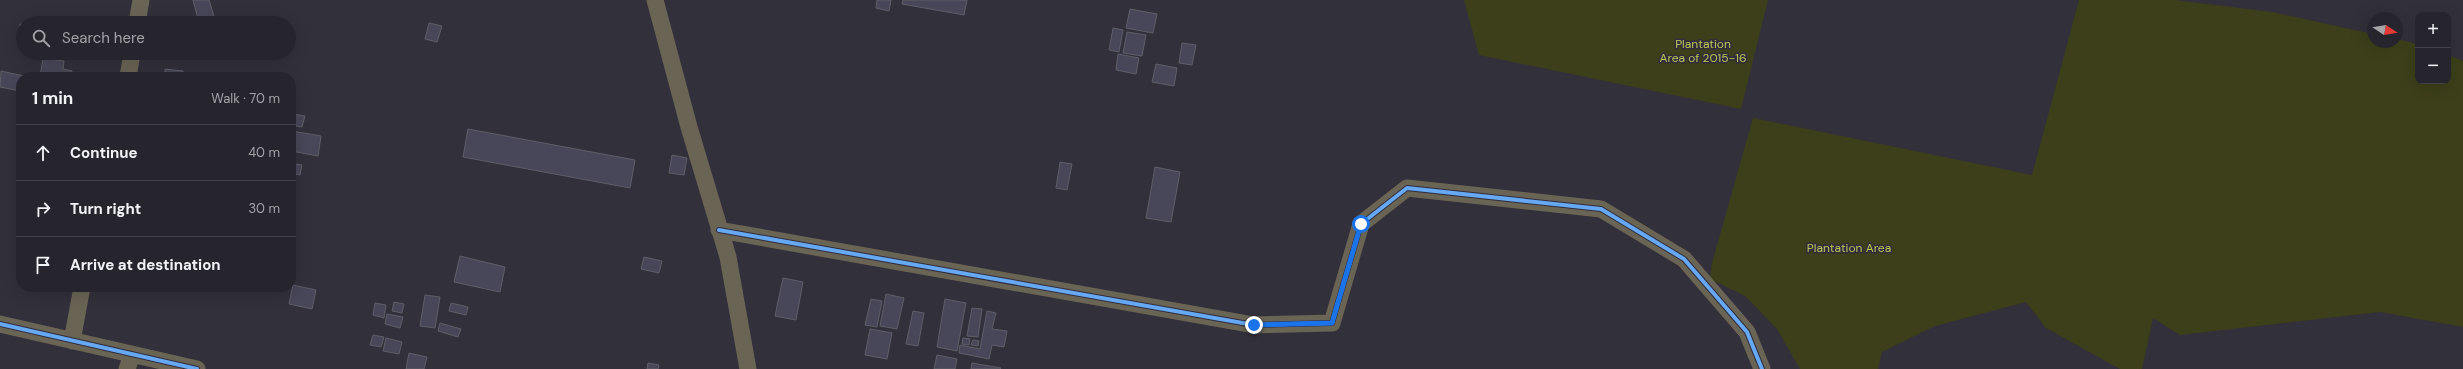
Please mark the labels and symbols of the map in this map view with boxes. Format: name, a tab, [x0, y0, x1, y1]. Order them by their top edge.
north arrow	[2367, 12, 2403, 48]
park label: Plantation Area of 2015-16	[1660, 36, 1746, 66]
route start	[1352, 215, 1370, 233]
park label: Plantation Area	[1807, 240, 1891, 256]
route end	[1245, 316, 1263, 334]

